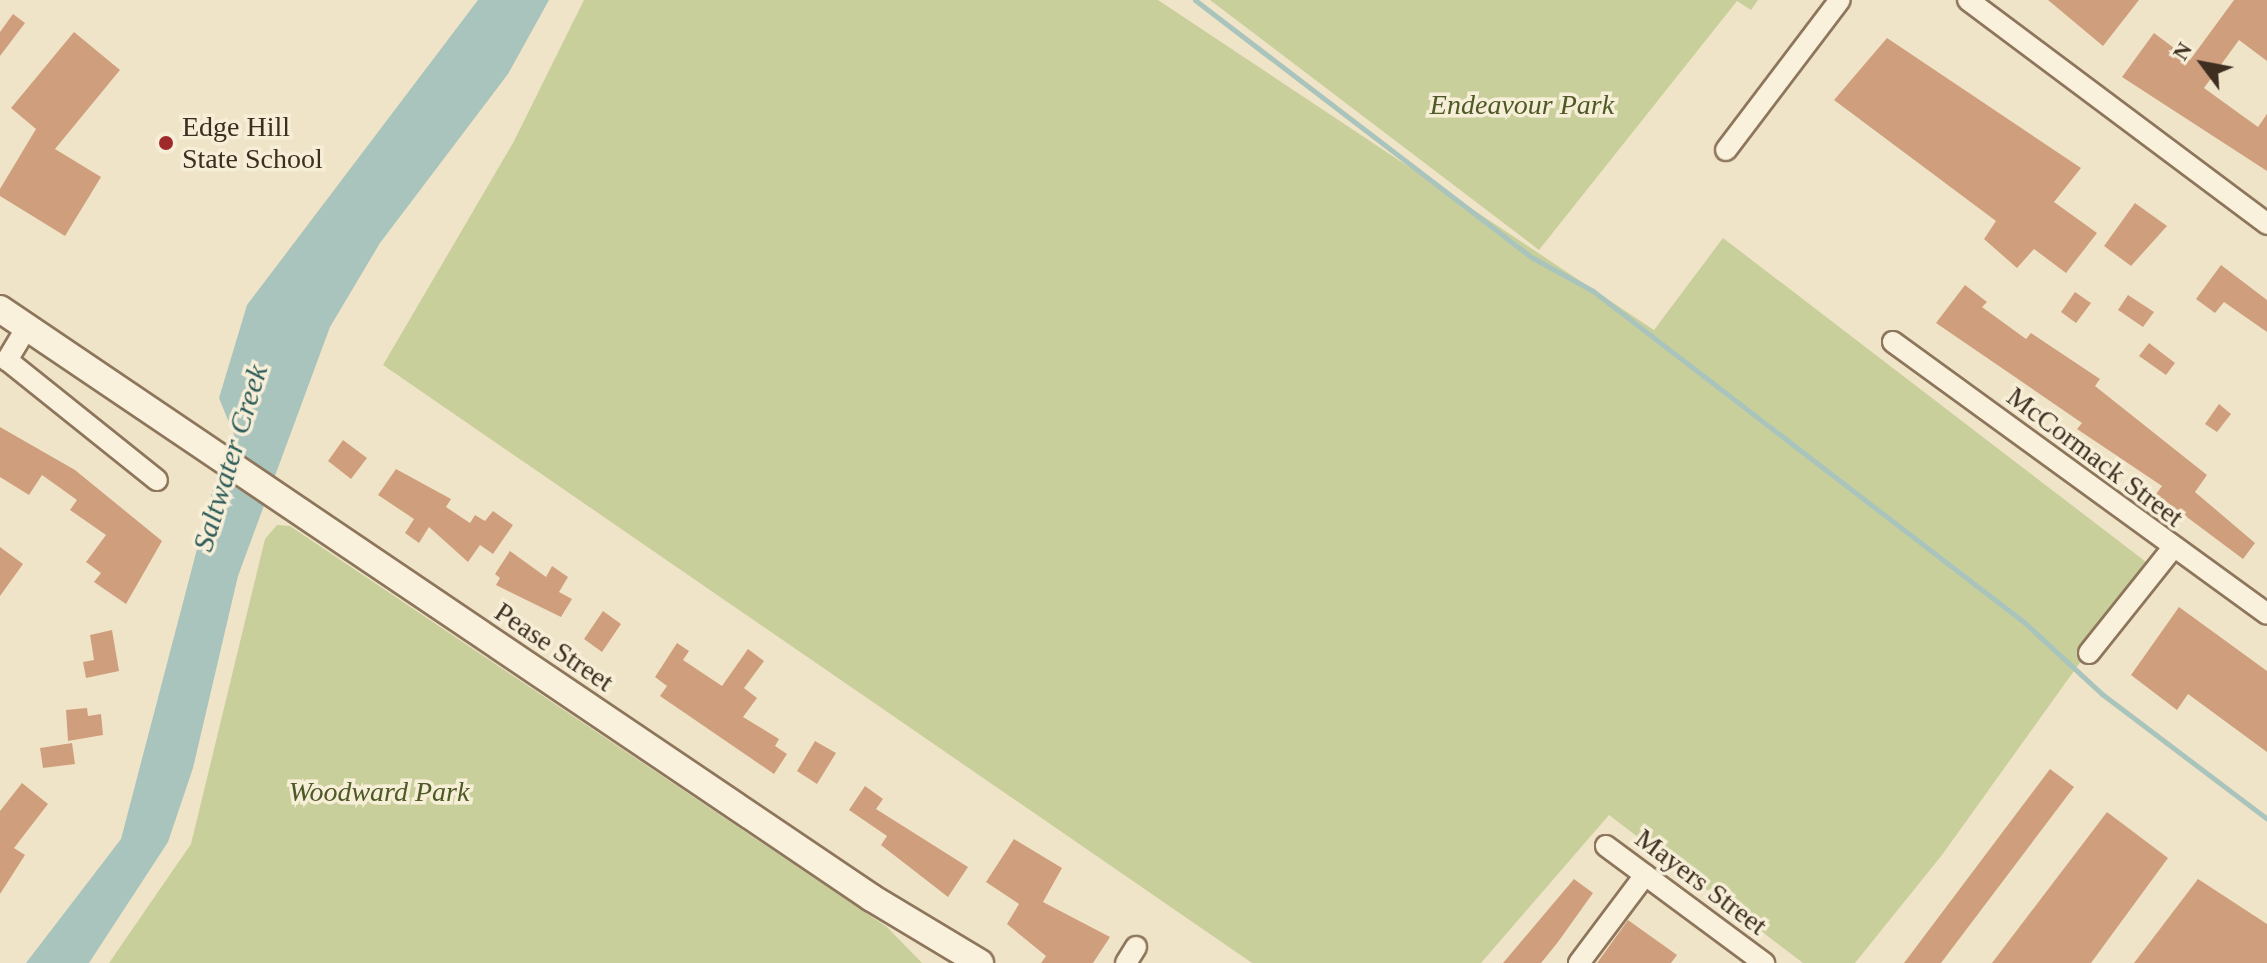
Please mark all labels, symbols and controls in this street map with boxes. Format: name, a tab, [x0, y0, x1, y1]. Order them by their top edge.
north arrow	[2163, 24, 2243, 104]
text: N	[2167, 38, 2197, 64]
park label: Endeavour Park	[1430, 88, 1614, 122]
place label: Edge Hill State School	[182, 110, 323, 176]
marker: Edge Hill State School	[157, 134, 175, 152]
water label: Saltwater Creek	[185, 360, 275, 556]
street label: McCormack Street	[2000, 380, 2190, 534]
street label: Pease Street	[488, 595, 620, 699]
park label: Woodward Park	[289, 775, 469, 809]
street label: Mayers Street	[1628, 822, 1774, 942]

